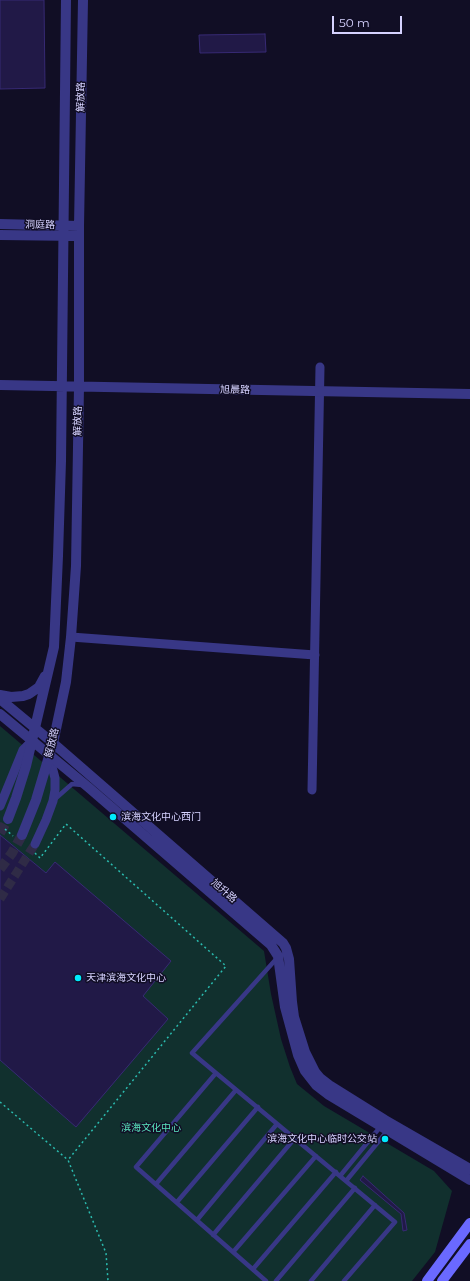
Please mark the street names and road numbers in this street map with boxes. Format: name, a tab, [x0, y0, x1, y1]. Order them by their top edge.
street label: 解放路	[75, 82, 87, 112]
street label: 洞庭路	[25, 219, 55, 231]
street label: 旭晨路	[220, 384, 250, 396]
street label: 解放路	[72, 406, 84, 436]
street label: 解放路	[43, 727, 61, 759]
street label: 旭升路	[209, 877, 239, 905]

